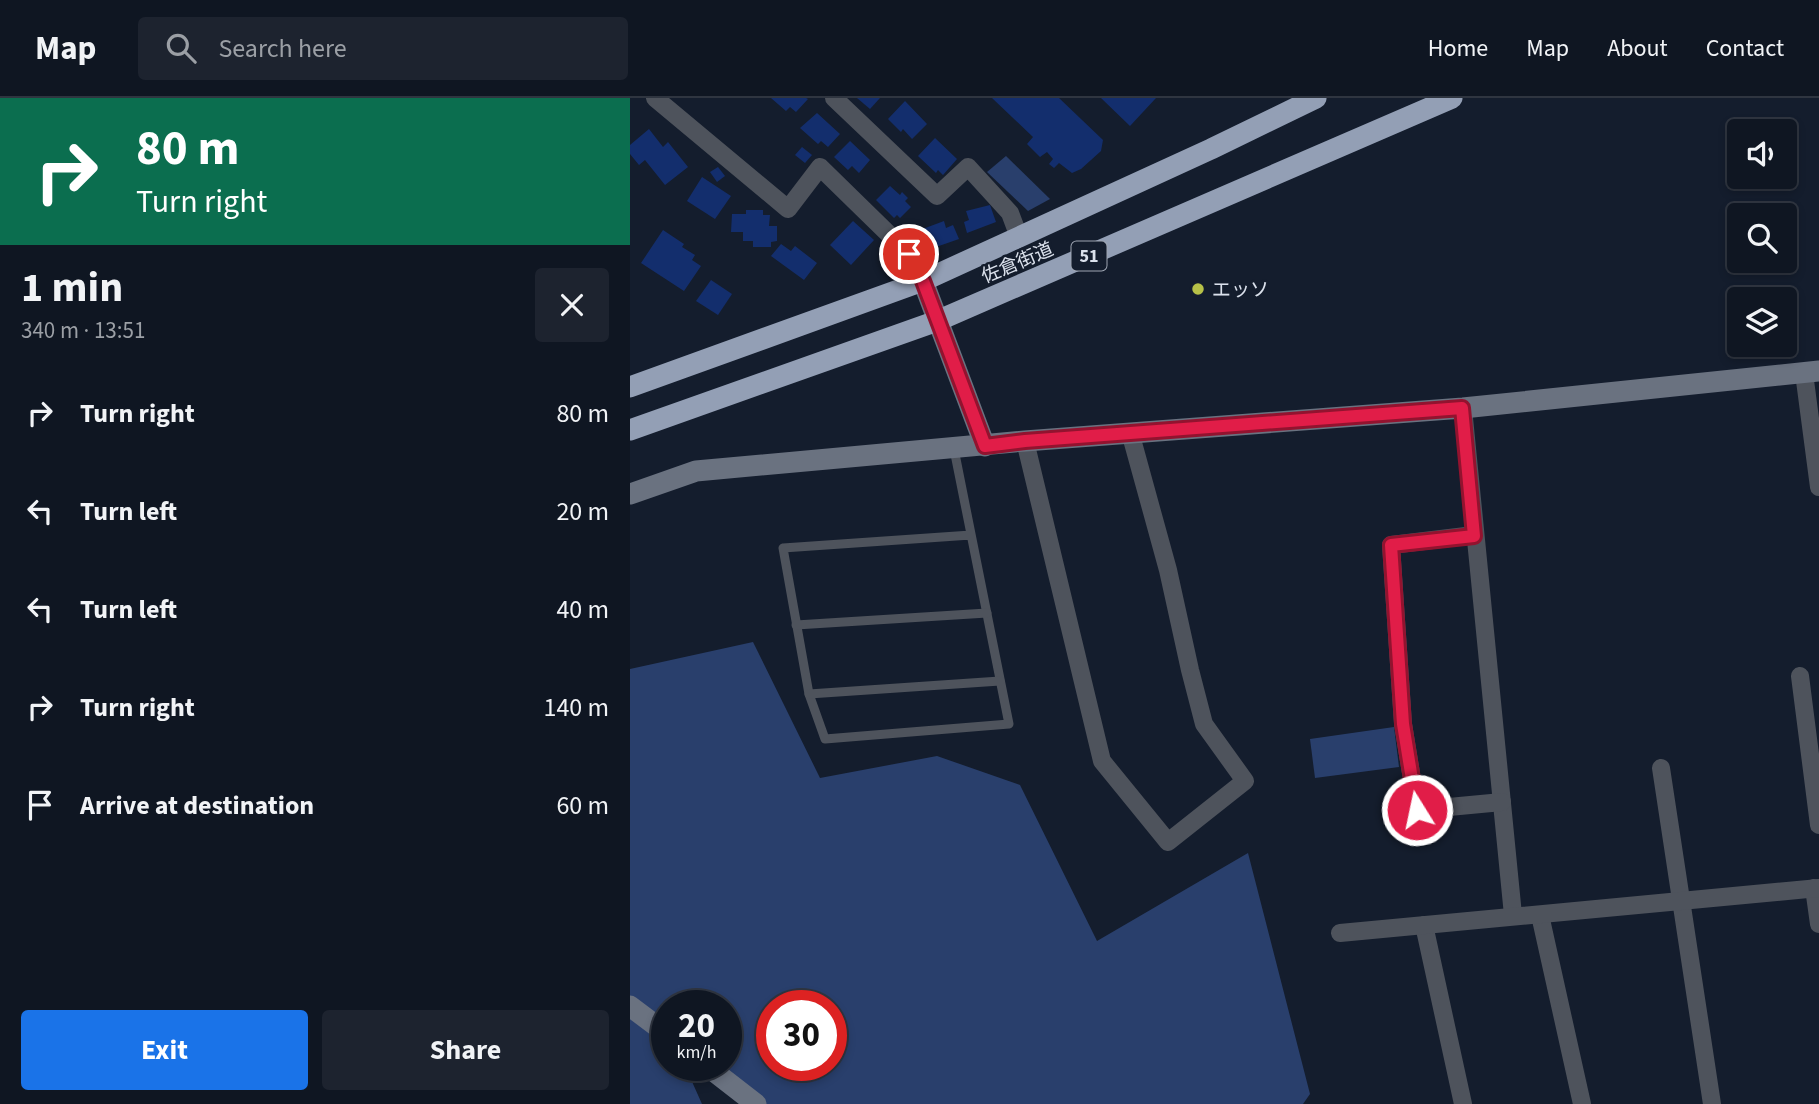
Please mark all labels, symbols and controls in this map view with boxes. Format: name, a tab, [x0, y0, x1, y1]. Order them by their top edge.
search box	[138, 17, 628, 80]
text: Map	[35, 25, 96, 72]
icon: search	[162, 29, 200, 67]
text: Search here	[218, 30, 347, 67]
text: Home	[1428, 31, 1488, 66]
text: Map	[1526, 31, 1569, 66]
text: About	[1607, 31, 1668, 66]
text: Contact	[1706, 31, 1784, 66]
text: 80 m	[136, 114, 240, 184]
map controls	[1727, 119, 1797, 357]
button: sound	[1727, 119, 1797, 189]
icon: right	[21, 126, 112, 217]
text: Turn right	[136, 179, 267, 225]
button: search	[1727, 203, 1797, 273]
pin	[879, 224, 939, 284]
icon: arrive	[890, 235, 928, 273]
street label: 佐倉街道	[977, 236, 1058, 291]
road number: 51	[1072, 242, 1106, 271]
text: 1 min	[21, 258, 123, 318]
button: close	[535, 268, 609, 342]
place label: エッソ	[1212, 277, 1269, 304]
marker: エッソ	[1190, 281, 1206, 297]
button: layers	[1727, 287, 1797, 357]
text: 340 m · 13:51	[21, 314, 145, 347]
icon: right	[21, 394, 59, 432]
text: Turn right	[80, 395, 195, 432]
text: 80 m	[556, 395, 609, 432]
icon: left	[21, 492, 59, 530]
text: Turn left	[80, 493, 177, 530]
text: 20 m	[556, 493, 609, 530]
icon: left	[21, 590, 59, 628]
text: Turn left	[80, 591, 177, 628]
text: 40 m	[556, 591, 609, 628]
icon: right	[21, 688, 59, 726]
text: Turn right	[80, 689, 195, 726]
text: 140 m	[543, 689, 609, 726]
position arrow	[1380, 773, 1454, 847]
icon: arrive	[21, 786, 59, 824]
text: Arrive at destination	[80, 787, 314, 824]
text: 60 m	[556, 787, 609, 824]
speed limit sign: 30	[756, 990, 847, 1081]
text: 20	[678, 1001, 715, 1051]
button: Exit	[21, 1010, 308, 1090]
button: Share	[322, 1010, 609, 1090]
text: km/h	[677, 1040, 716, 1065]

